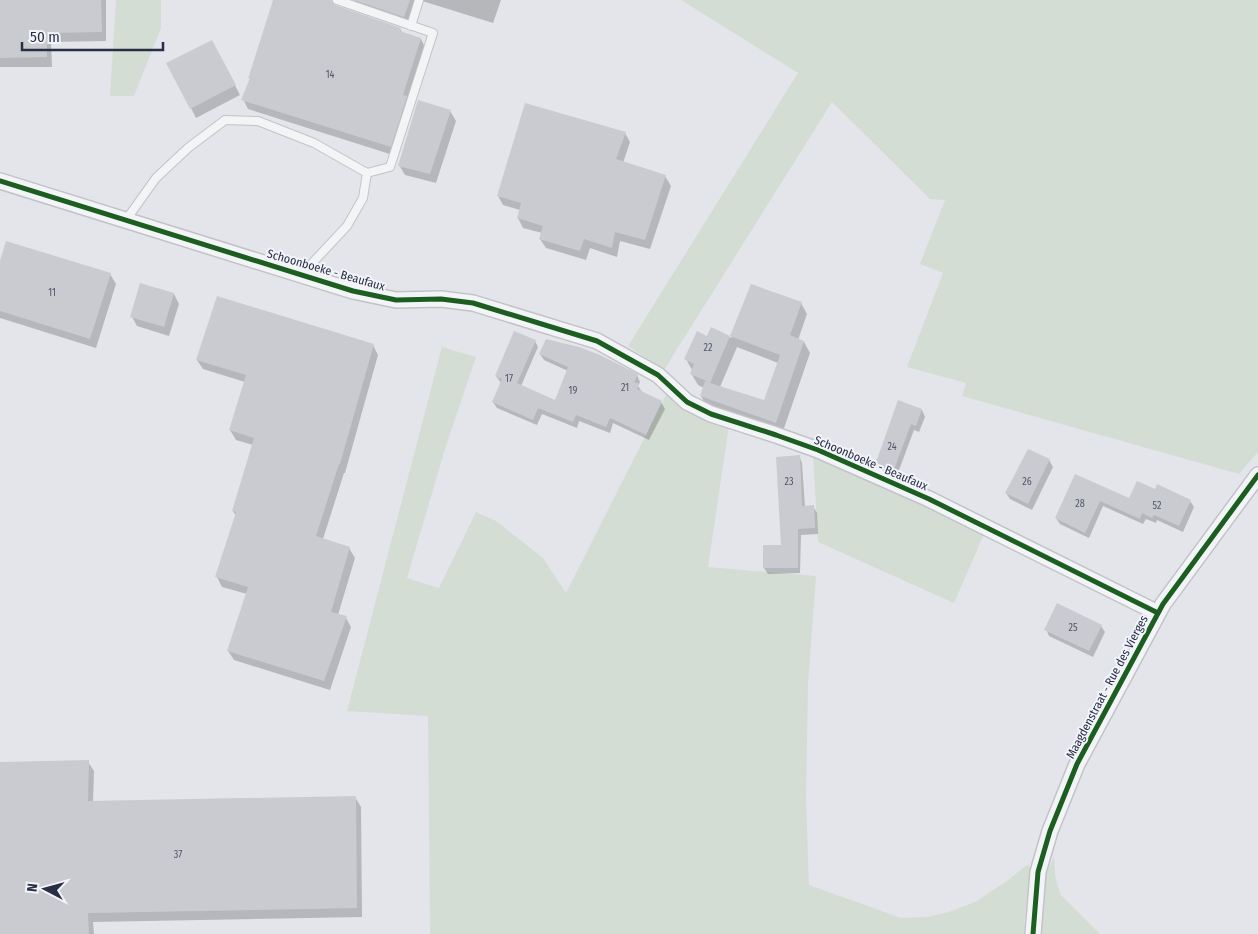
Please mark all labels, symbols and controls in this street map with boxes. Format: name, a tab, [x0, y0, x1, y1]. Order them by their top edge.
scale bar	[22, 20, 164, 52]
text: 50 m	[30, 28, 60, 46]
house number: 14	[326, 69, 335, 81]
street label: Schoonboeke - Beaufaux	[266, 246, 387, 294]
house number: 11	[48, 287, 56, 299]
house number: 22	[704, 342, 713, 354]
house number: 17	[505, 373, 513, 385]
house number: 21	[621, 382, 629, 394]
house number: 19	[569, 385, 578, 397]
street label: Schoonboeke - Beaufaux	[812, 433, 930, 494]
house number: 24	[887, 441, 897, 453]
house number: 23	[785, 476, 794, 488]
house number: 26	[1022, 476, 1032, 488]
house number: 28	[1075, 498, 1085, 510]
house number: 52	[1153, 500, 1162, 512]
street label: Maagdenstraat - Rue des Vierges	[1063, 613, 1151, 761]
house number: 25	[1069, 622, 1078, 634]
house number: 37	[174, 849, 182, 861]
north arrow	[20, 864, 70, 914]
text: N	[24, 883, 41, 893]

